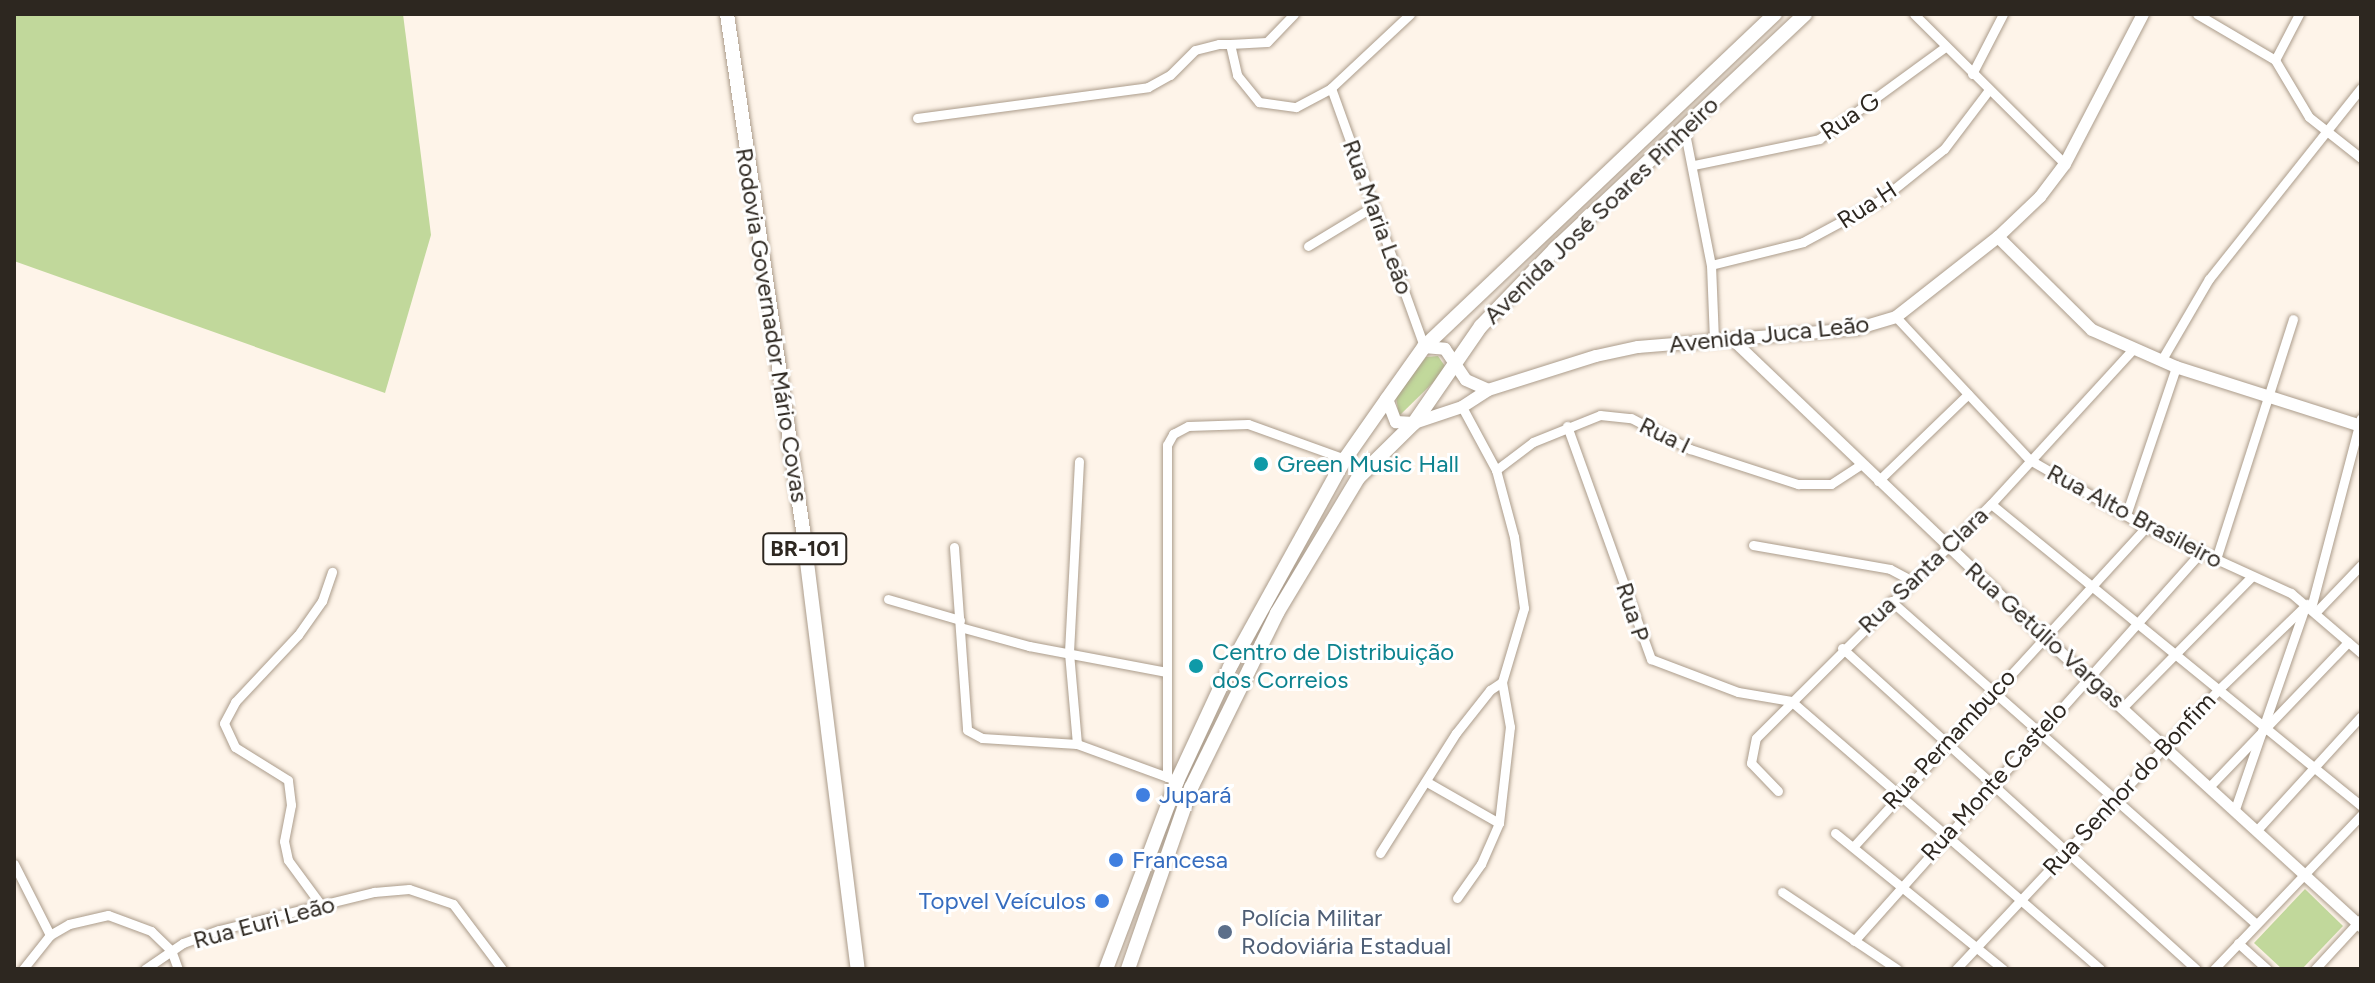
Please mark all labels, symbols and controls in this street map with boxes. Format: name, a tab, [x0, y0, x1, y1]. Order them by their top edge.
street label: Rua G	[1815, 86, 1885, 146]
street label: Avenida José Soares Pinheiro	[1478, 90, 1724, 330]
street label: Rua Maria Leão	[1337, 136, 1419, 298]
street label: Rodovia Governador Mário Covas	[730, 146, 814, 504]
street label: Rua H	[1832, 175, 1902, 235]
street label: Avenida Juca Leão	[1668, 309, 1870, 359]
street label: Rua I	[1635, 410, 1695, 460]
place label: Green Music Hall	[1277, 450, 1459, 478]
marker: Green Music Hall	[1252, 455, 1270, 473]
street label: Rua Alto Brasileiro	[2042, 458, 2228, 574]
street label: Rua Santa Clara	[1852, 501, 1994, 639]
road number: BR-101	[761, 531, 849, 567]
street label: Rua Getúlio Vargas	[1959, 556, 2131, 714]
street label: Rua P	[1610, 579, 1656, 645]
place label: Centro de Distribuição dos Correios	[1212, 638, 1454, 694]
marker: Centro de Distribuição dos Correios	[1187, 657, 1205, 675]
street label: Rua Pernambuco	[1876, 663, 2022, 815]
street label: Rua Senhor do Bonfim	[2037, 686, 2221, 882]
street label: Rua Monte Castelo	[1915, 695, 2073, 867]
place label: Jupará	[1159, 781, 1232, 809]
marker: Jupará	[1134, 786, 1152, 804]
place label: Francesa	[1132, 846, 1228, 874]
marker: Francesa	[1107, 851, 1125, 869]
place label: Topvel Veículos	[919, 887, 1086, 915]
street label: Rua Euri Leão	[190, 889, 338, 955]
marker: Topvel Veículos	[1093, 892, 1111, 910]
place label: Polícia Militar Rodoviária Estadual	[1241, 904, 1451, 960]
marker: Polícia Militar Rodoviária Estadual	[1216, 923, 1234, 941]

